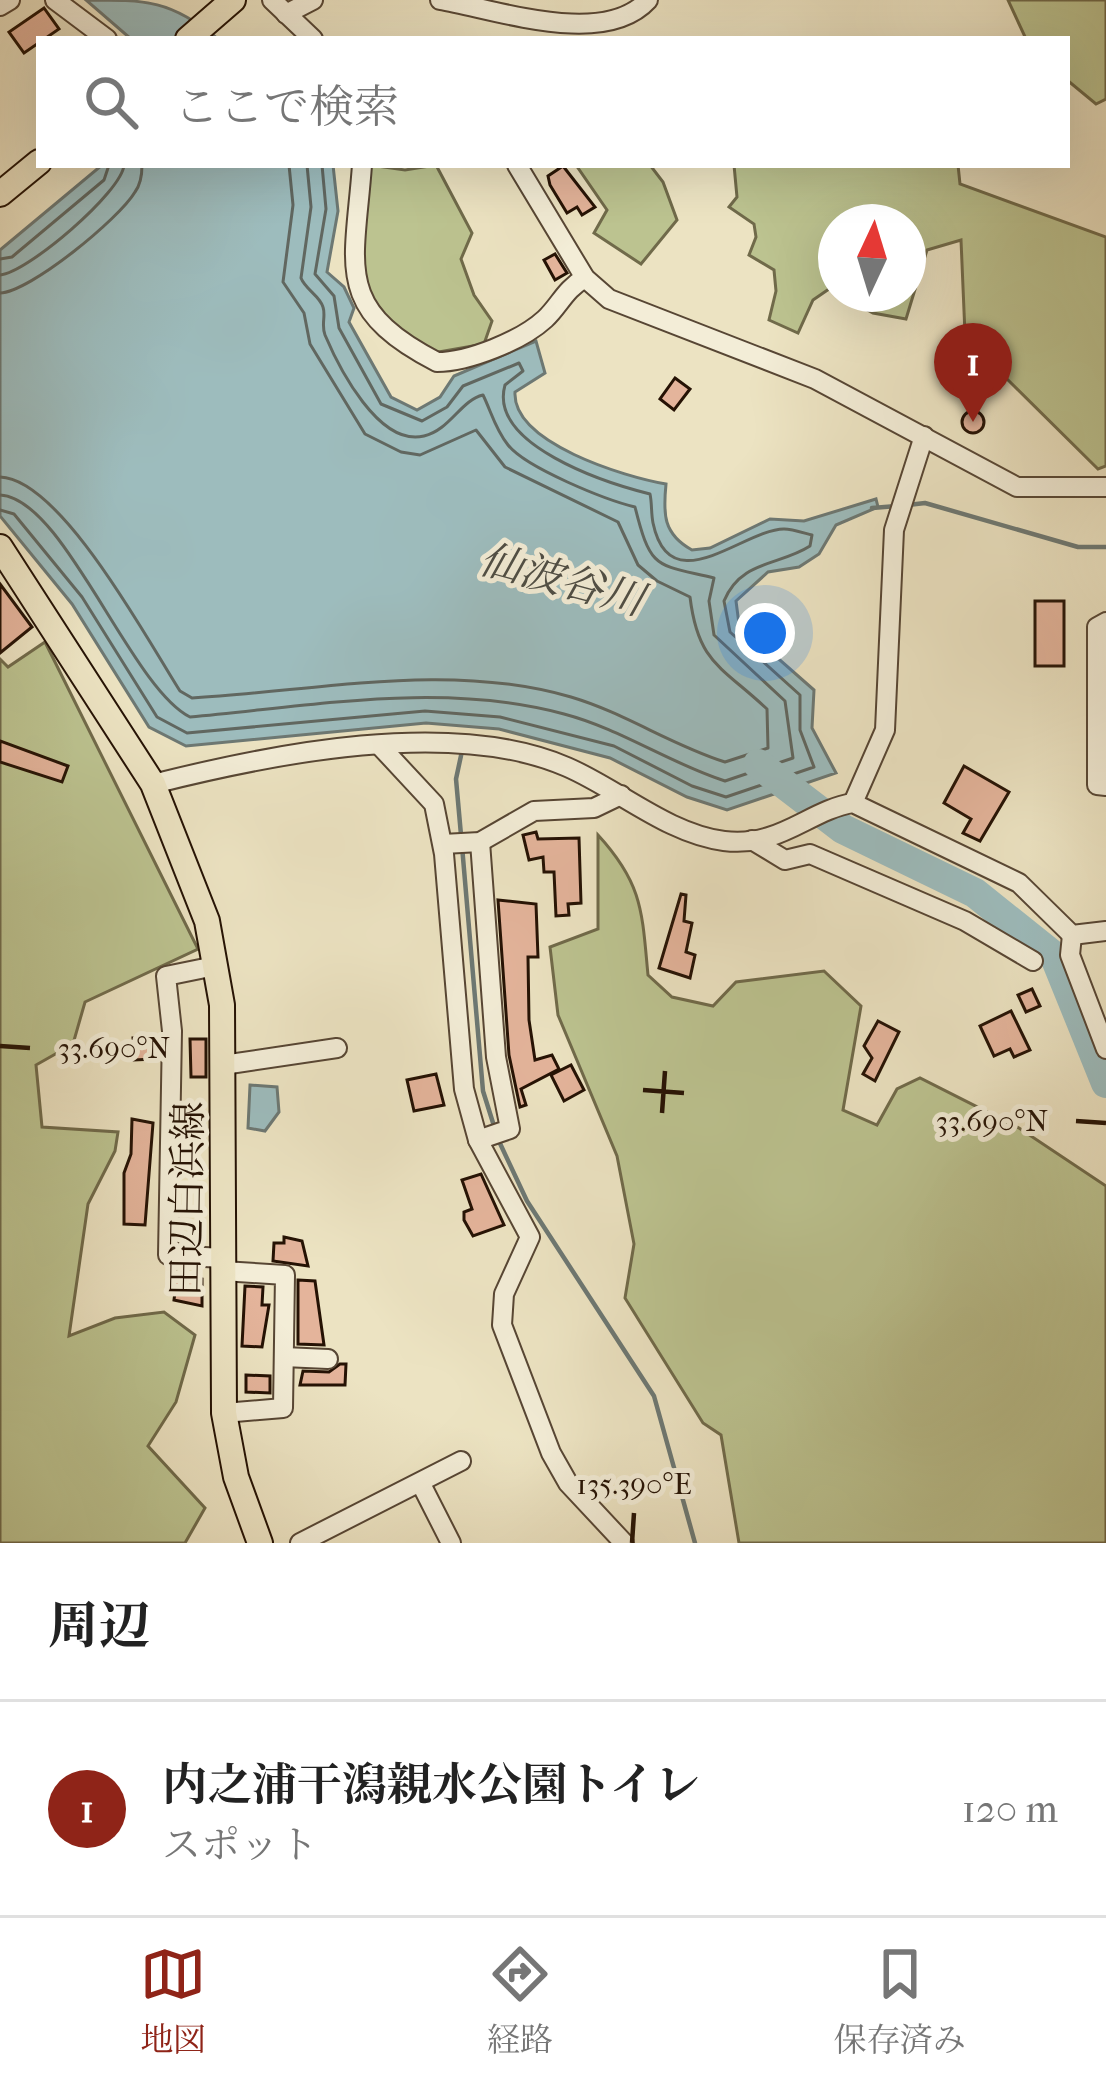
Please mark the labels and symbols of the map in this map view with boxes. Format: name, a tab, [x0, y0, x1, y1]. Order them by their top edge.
north arrow	[818, 204, 926, 312]
pin: 1	[934, 323, 1012, 422]
water label: 仙波谷川	[474, 535, 653, 627]
your location	[735, 603, 795, 663]
text: 33.690°N	[58, 1031, 171, 1066]
street label: 田辺白浜線	[162, 1101, 212, 1297]
text: 33.690°N	[936, 1104, 1049, 1139]
text: 135.390°E	[576, 1467, 692, 1502]

